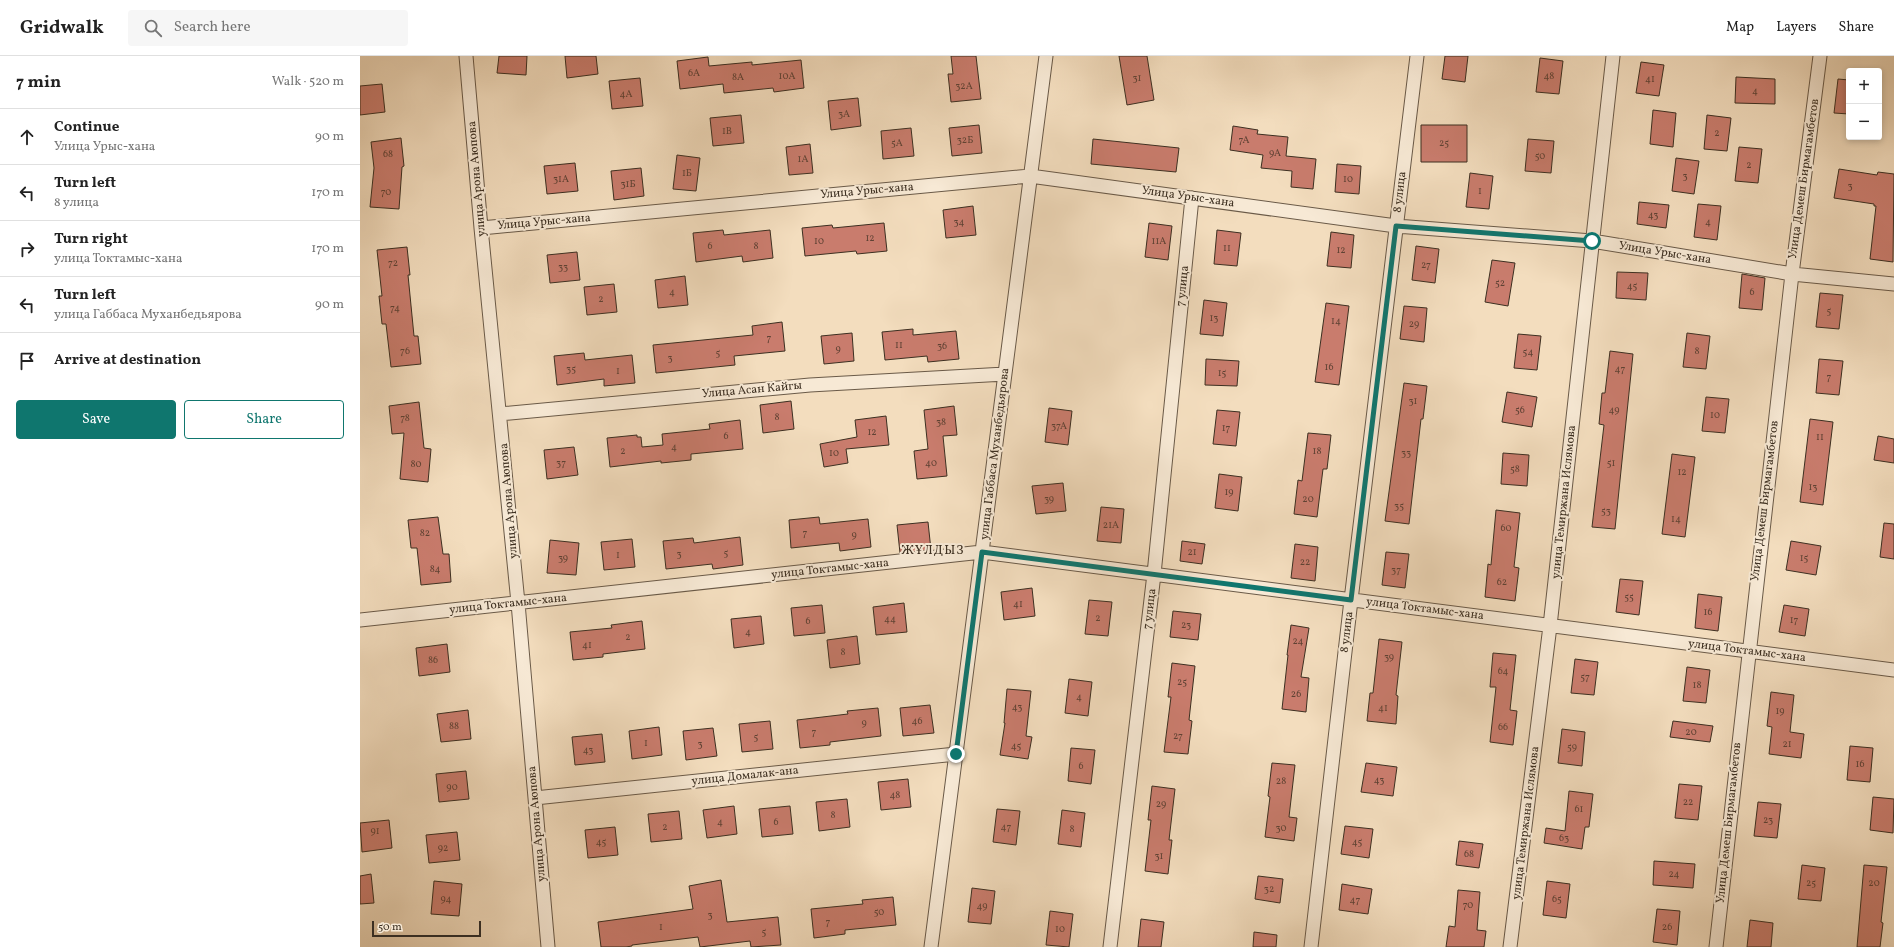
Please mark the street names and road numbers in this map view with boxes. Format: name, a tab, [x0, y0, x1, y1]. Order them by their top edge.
street label: Улица Демеш Бирмагамбетов	[1785, 98, 1823, 260]
street label: улица Арона Аюпова	[464, 120, 490, 238]
street label: 8 улица	[1390, 170, 1410, 214]
street label: Улица Урыс-хана	[820, 179, 914, 203]
street label: Улица Урыс-хана	[1141, 183, 1235, 211]
street label: Улица Урыс-хана	[497, 210, 591, 234]
street label: Улица Урыс-хана	[1618, 238, 1712, 268]
street label: 7 улица	[1173, 265, 1193, 307]
street label: улица Габбаса Муханбедьярова	[977, 367, 1014, 541]
street label: Улица Асан Кайгы	[701, 378, 803, 402]
street label: Улица Демеш Бирмагамбетов	[1747, 420, 1783, 582]
street label: улица Темиржана Ислямова	[1548, 424, 1580, 580]
street label: улица Арона Аюпова	[496, 442, 522, 560]
street label: улица Токтамыс-хана	[770, 555, 890, 583]
street label: 7 улица	[1140, 588, 1160, 630]
street label: улица Токтамыс-хана	[448, 590, 568, 618]
street label: улица Токтамыс-хана	[1365, 594, 1485, 624]
street label: 8 улица	[1337, 610, 1357, 654]
street label: улица Токтамыс-хана	[1687, 636, 1807, 666]
street label: Улица Демеш Бирмагамбетов	[1713, 742, 1745, 904]
street label: улица Темиржана Ислямова	[1509, 745, 1543, 901]
street label: улица Домалак-ана	[691, 762, 799, 790]
street label: улица Арона Аюпова	[524, 765, 550, 883]

